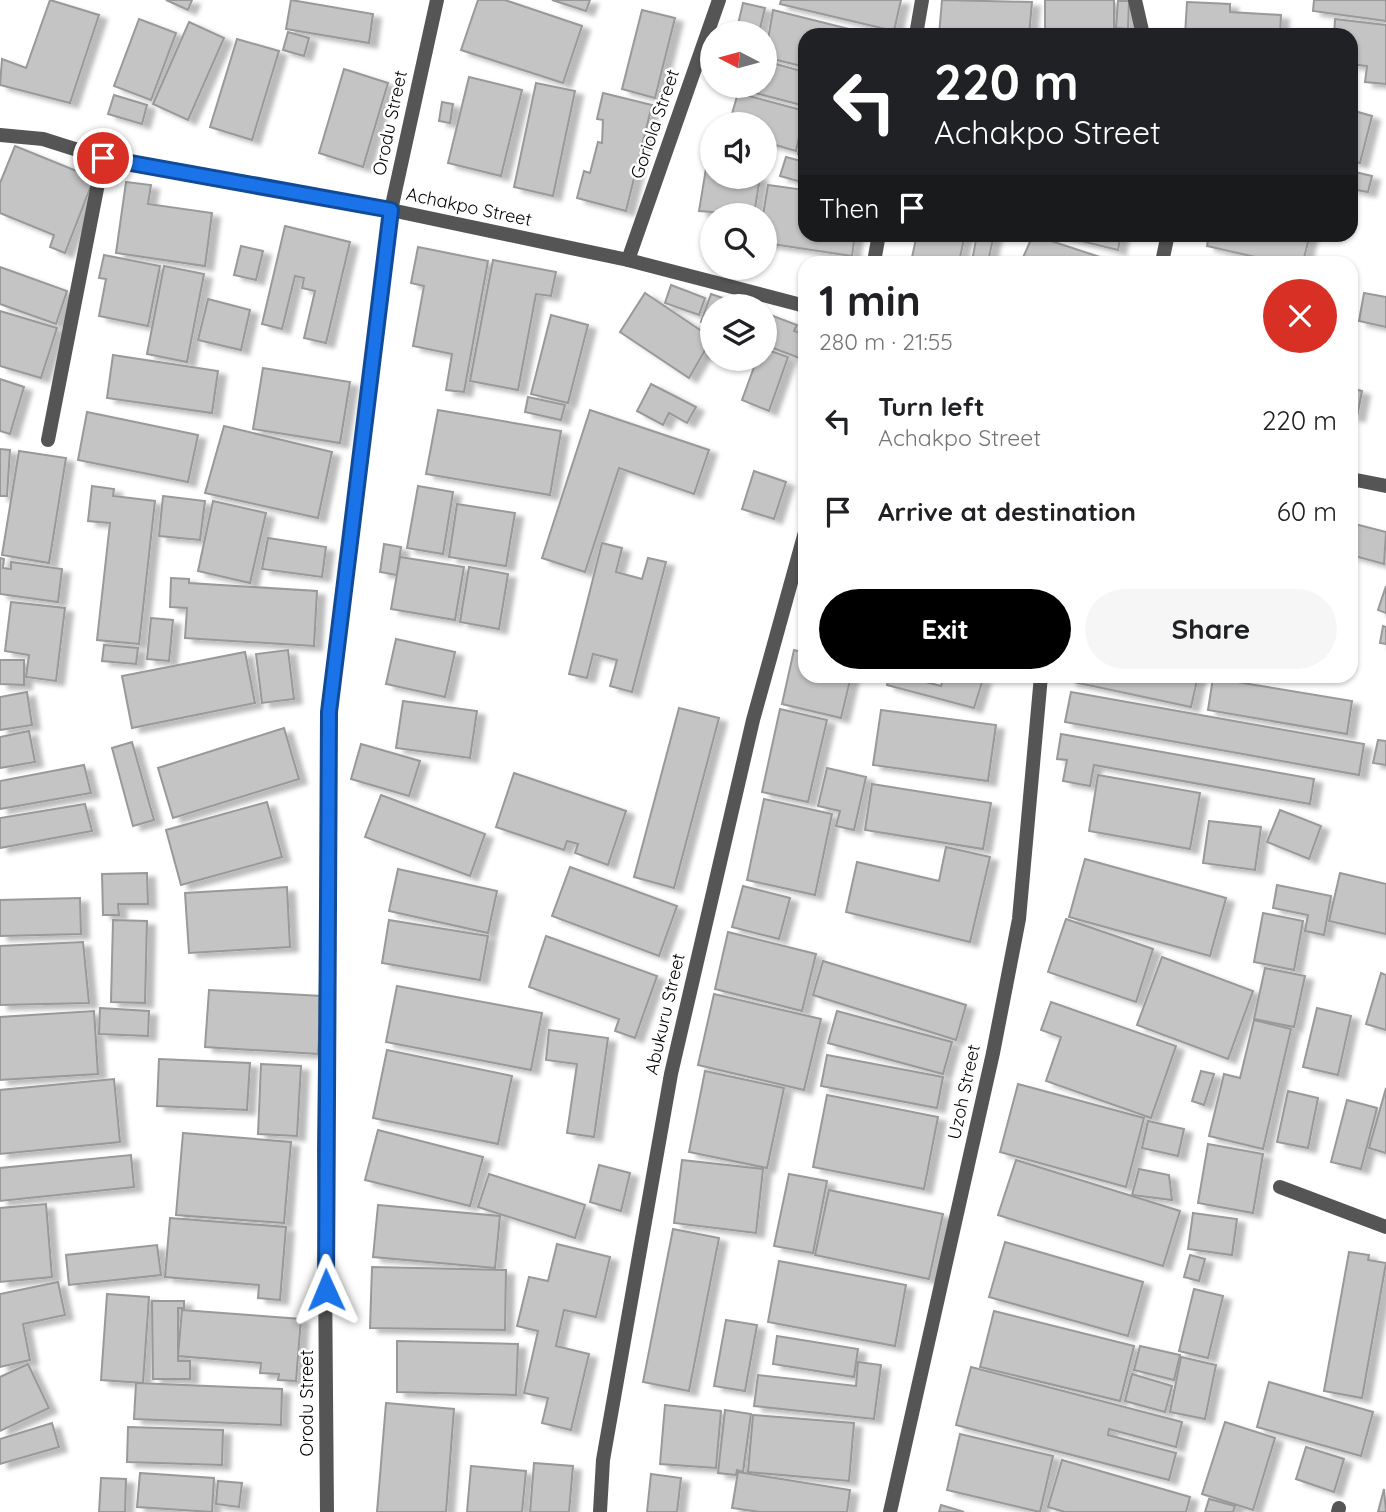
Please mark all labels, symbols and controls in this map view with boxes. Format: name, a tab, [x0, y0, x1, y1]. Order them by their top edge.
north arrow	[700, 21, 777, 98]
map controls	[700, 21, 777, 371]
text: 220 m	[934, 51, 1079, 112]
icon: left	[819, 56, 910, 147]
street label: Goriola Street	[625, 66, 684, 182]
street label: Orodu Street	[367, 68, 412, 177]
button: sound	[700, 112, 777, 189]
text: Achakpo Street	[934, 112, 1161, 152]
pin	[73, 128, 133, 188]
icon: arrive	[84, 139, 122, 177]
street label: Achakpo Street	[404, 182, 534, 231]
icon: arrive	[893, 189, 931, 227]
text: Then	[819, 192, 879, 225]
button: search	[700, 203, 777, 280]
text: 1 min	[819, 274, 921, 327]
button: close	[1263, 279, 1337, 353]
button: layers	[700, 294, 777, 371]
text: 280 m · 21:55	[819, 327, 953, 356]
text: Turn left	[878, 390, 985, 423]
icon: left	[819, 402, 857, 440]
text: 220 m	[1262, 404, 1337, 437]
text: Achakpo Street	[878, 423, 1041, 452]
icon: arrive	[819, 493, 857, 531]
text: Arrive at destination	[878, 495, 1136, 528]
text: 60 m	[1277, 495, 1337, 528]
button: Exit	[819, 589, 1071, 669]
button: Share	[1085, 589, 1337, 669]
street label: Abukuru Street	[639, 951, 690, 1077]
street label: Uzoh Street	[942, 1042, 985, 1141]
position arrow	[289, 1253, 363, 1327]
street label: Orodu Street	[295, 1350, 318, 1456]

